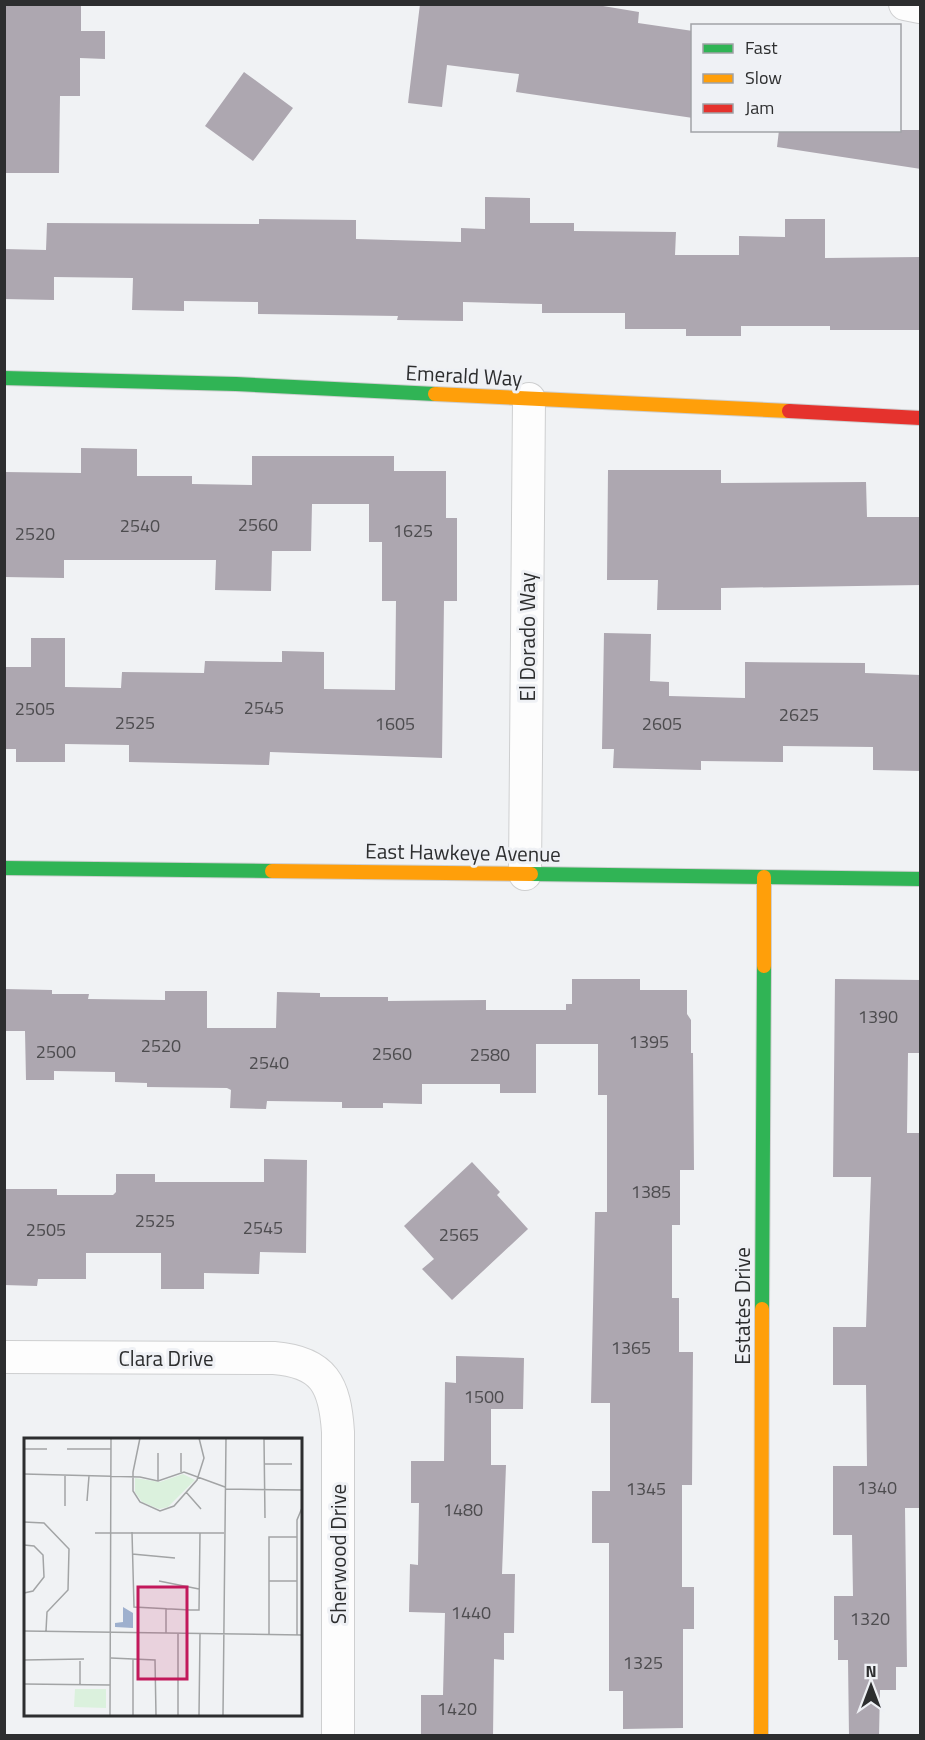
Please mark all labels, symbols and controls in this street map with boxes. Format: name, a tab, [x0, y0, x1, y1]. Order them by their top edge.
legend	[691, 24, 901, 132]
text: Fast	[745, 34, 778, 61]
text: Slow	[745, 64, 782, 91]
text: Jam	[745, 94, 774, 121]
street label: Emerald Way	[405, 356, 523, 394]
house number: 2560	[238, 511, 278, 538]
house number: 2540	[120, 512, 160, 539]
house number: 1625	[393, 517, 433, 544]
house number: 2520	[15, 520, 55, 547]
street label: El Dorado Way	[511, 572, 543, 702]
house number: 2545	[244, 694, 284, 721]
house number: 2505	[15, 695, 55, 722]
house number: 2625	[779, 701, 819, 728]
house number: 2525	[115, 709, 155, 736]
house number: 1605	[375, 710, 415, 737]
house number: 2605	[642, 710, 682, 737]
street label: East Hawkeye Avenue	[365, 834, 561, 870]
house number: 1390	[858, 1003, 898, 1030]
house number: 1395	[629, 1028, 669, 1055]
house number: 2520	[141, 1032, 181, 1059]
house number: 2500	[36, 1038, 76, 1065]
house number: 2560	[372, 1040, 412, 1067]
house number: 2580	[470, 1041, 510, 1068]
house number: 2540	[249, 1049, 289, 1076]
house number: 1385	[631, 1178, 671, 1205]
house number: 2525	[135, 1207, 175, 1234]
house number: 2545	[243, 1214, 283, 1241]
house number: 2505	[26, 1216, 66, 1243]
house number: 2565	[439, 1221, 479, 1248]
street label: Estates Drive	[726, 1247, 758, 1365]
house number: 1365	[611, 1334, 651, 1361]
street label: Clara Drive	[118, 1342, 214, 1374]
house number: 1500	[464, 1383, 504, 1410]
inset map	[24, 1438, 302, 1716]
house number: 1340	[857, 1474, 897, 1501]
house number: 1345	[626, 1475, 666, 1502]
street label: Sherwood Drive	[322, 1484, 354, 1624]
house number: 1480	[443, 1496, 483, 1523]
house number: 1440	[451, 1599, 491, 1626]
house number: 1320	[850, 1605, 890, 1632]
house number: 1325	[623, 1649, 663, 1676]
north arrow	[841, 1656, 901, 1716]
text: N	[865, 1659, 877, 1683]
house number: 1420	[437, 1695, 477, 1722]

